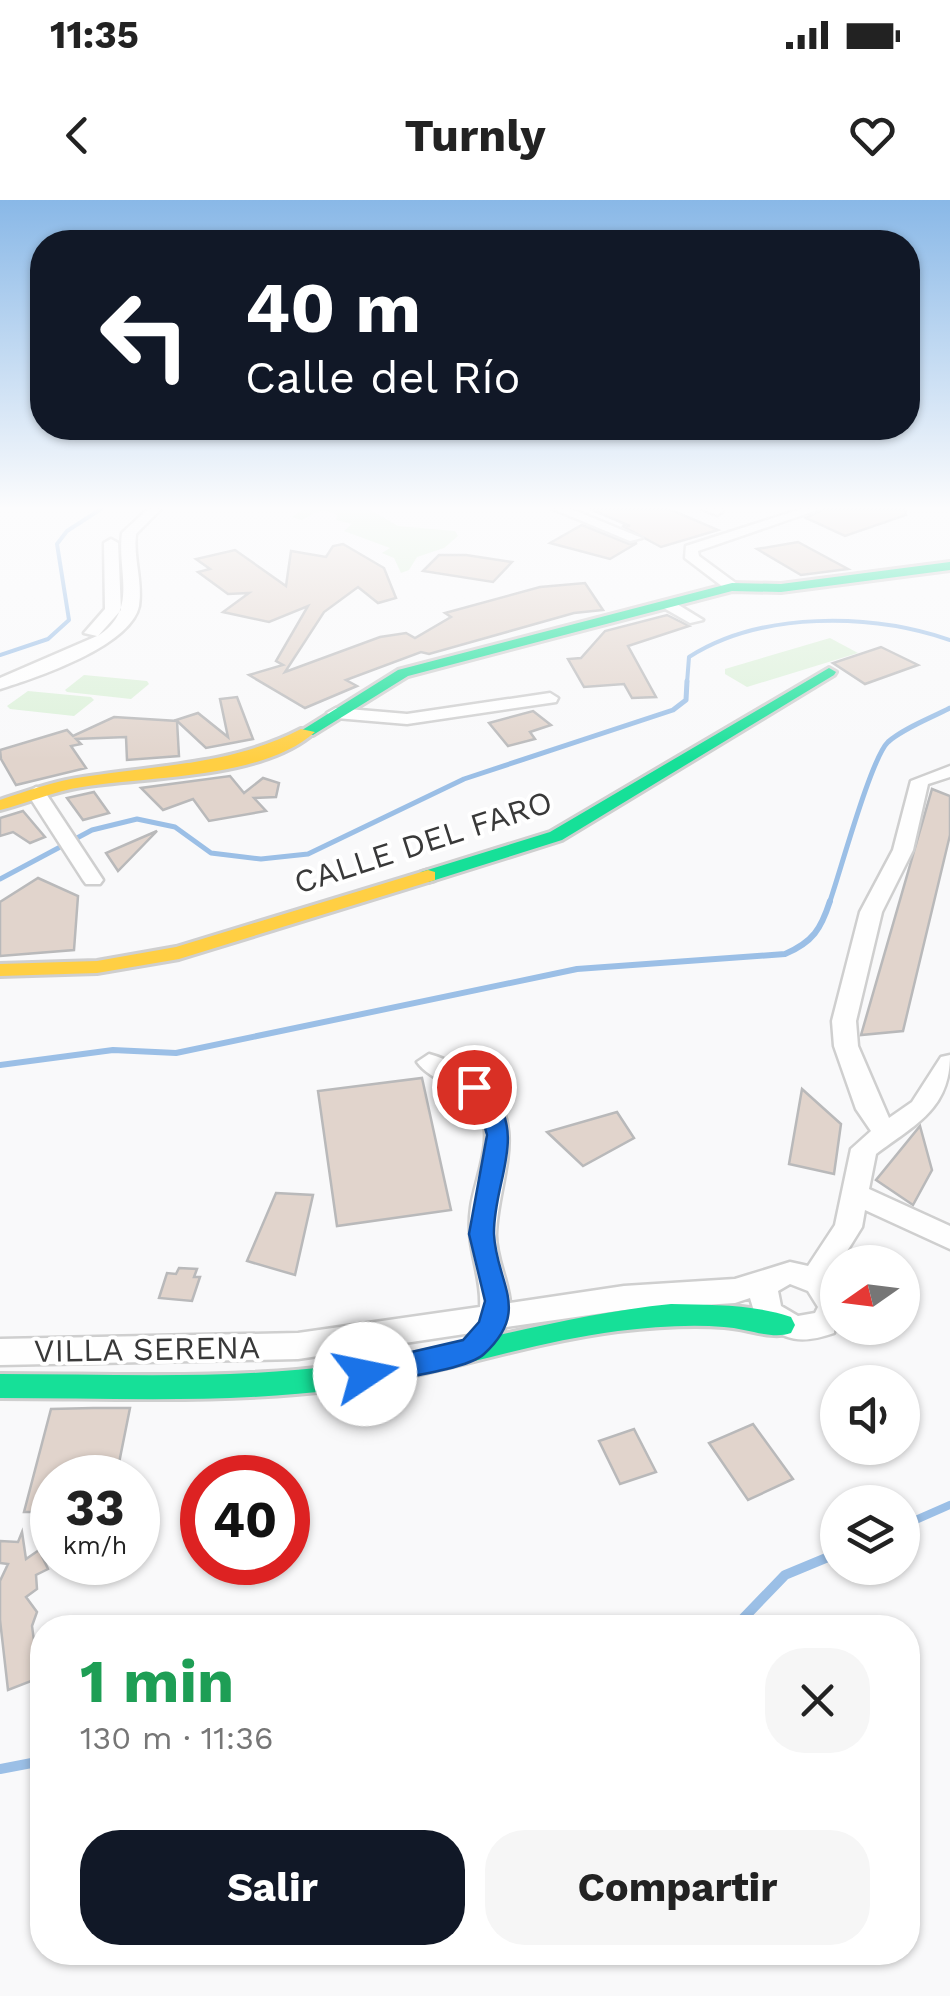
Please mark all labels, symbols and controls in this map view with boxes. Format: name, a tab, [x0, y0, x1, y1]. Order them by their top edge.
text: 11:35	[50, 13, 139, 57]
icon: back	[50, 108, 105, 163]
icon: heart	[845, 108, 900, 163]
text: Turnly	[404, 109, 546, 162]
text: 40 m	[245, 267, 421, 349]
icon: left	[80, 270, 210, 400]
text: Calle del Río	[245, 351, 521, 404]
street label: CALLE DEL FARO	[289, 782, 557, 902]
pin	[432, 1045, 517, 1130]
icon: arrive	[447, 1060, 502, 1115]
north arrow	[820, 1245, 920, 1345]
map controls	[820, 1245, 920, 1585]
position arrow	[313, 1322, 417, 1426]
street label: VILLA SERENA	[33, 1328, 261, 1370]
button: sound	[820, 1365, 920, 1465]
speed limit sign: 40	[180, 1455, 310, 1585]
text: 33	[65, 1478, 125, 1537]
button: layers	[820, 1485, 920, 1585]
text: km/h	[63, 1531, 127, 1560]
text: 1 min	[80, 1646, 234, 1717]
button: close	[765, 1648, 870, 1753]
text: 130 m · 11:36	[80, 1719, 273, 1757]
button: Salir	[80, 1830, 465, 1945]
button: Compartir	[485, 1830, 870, 1945]

